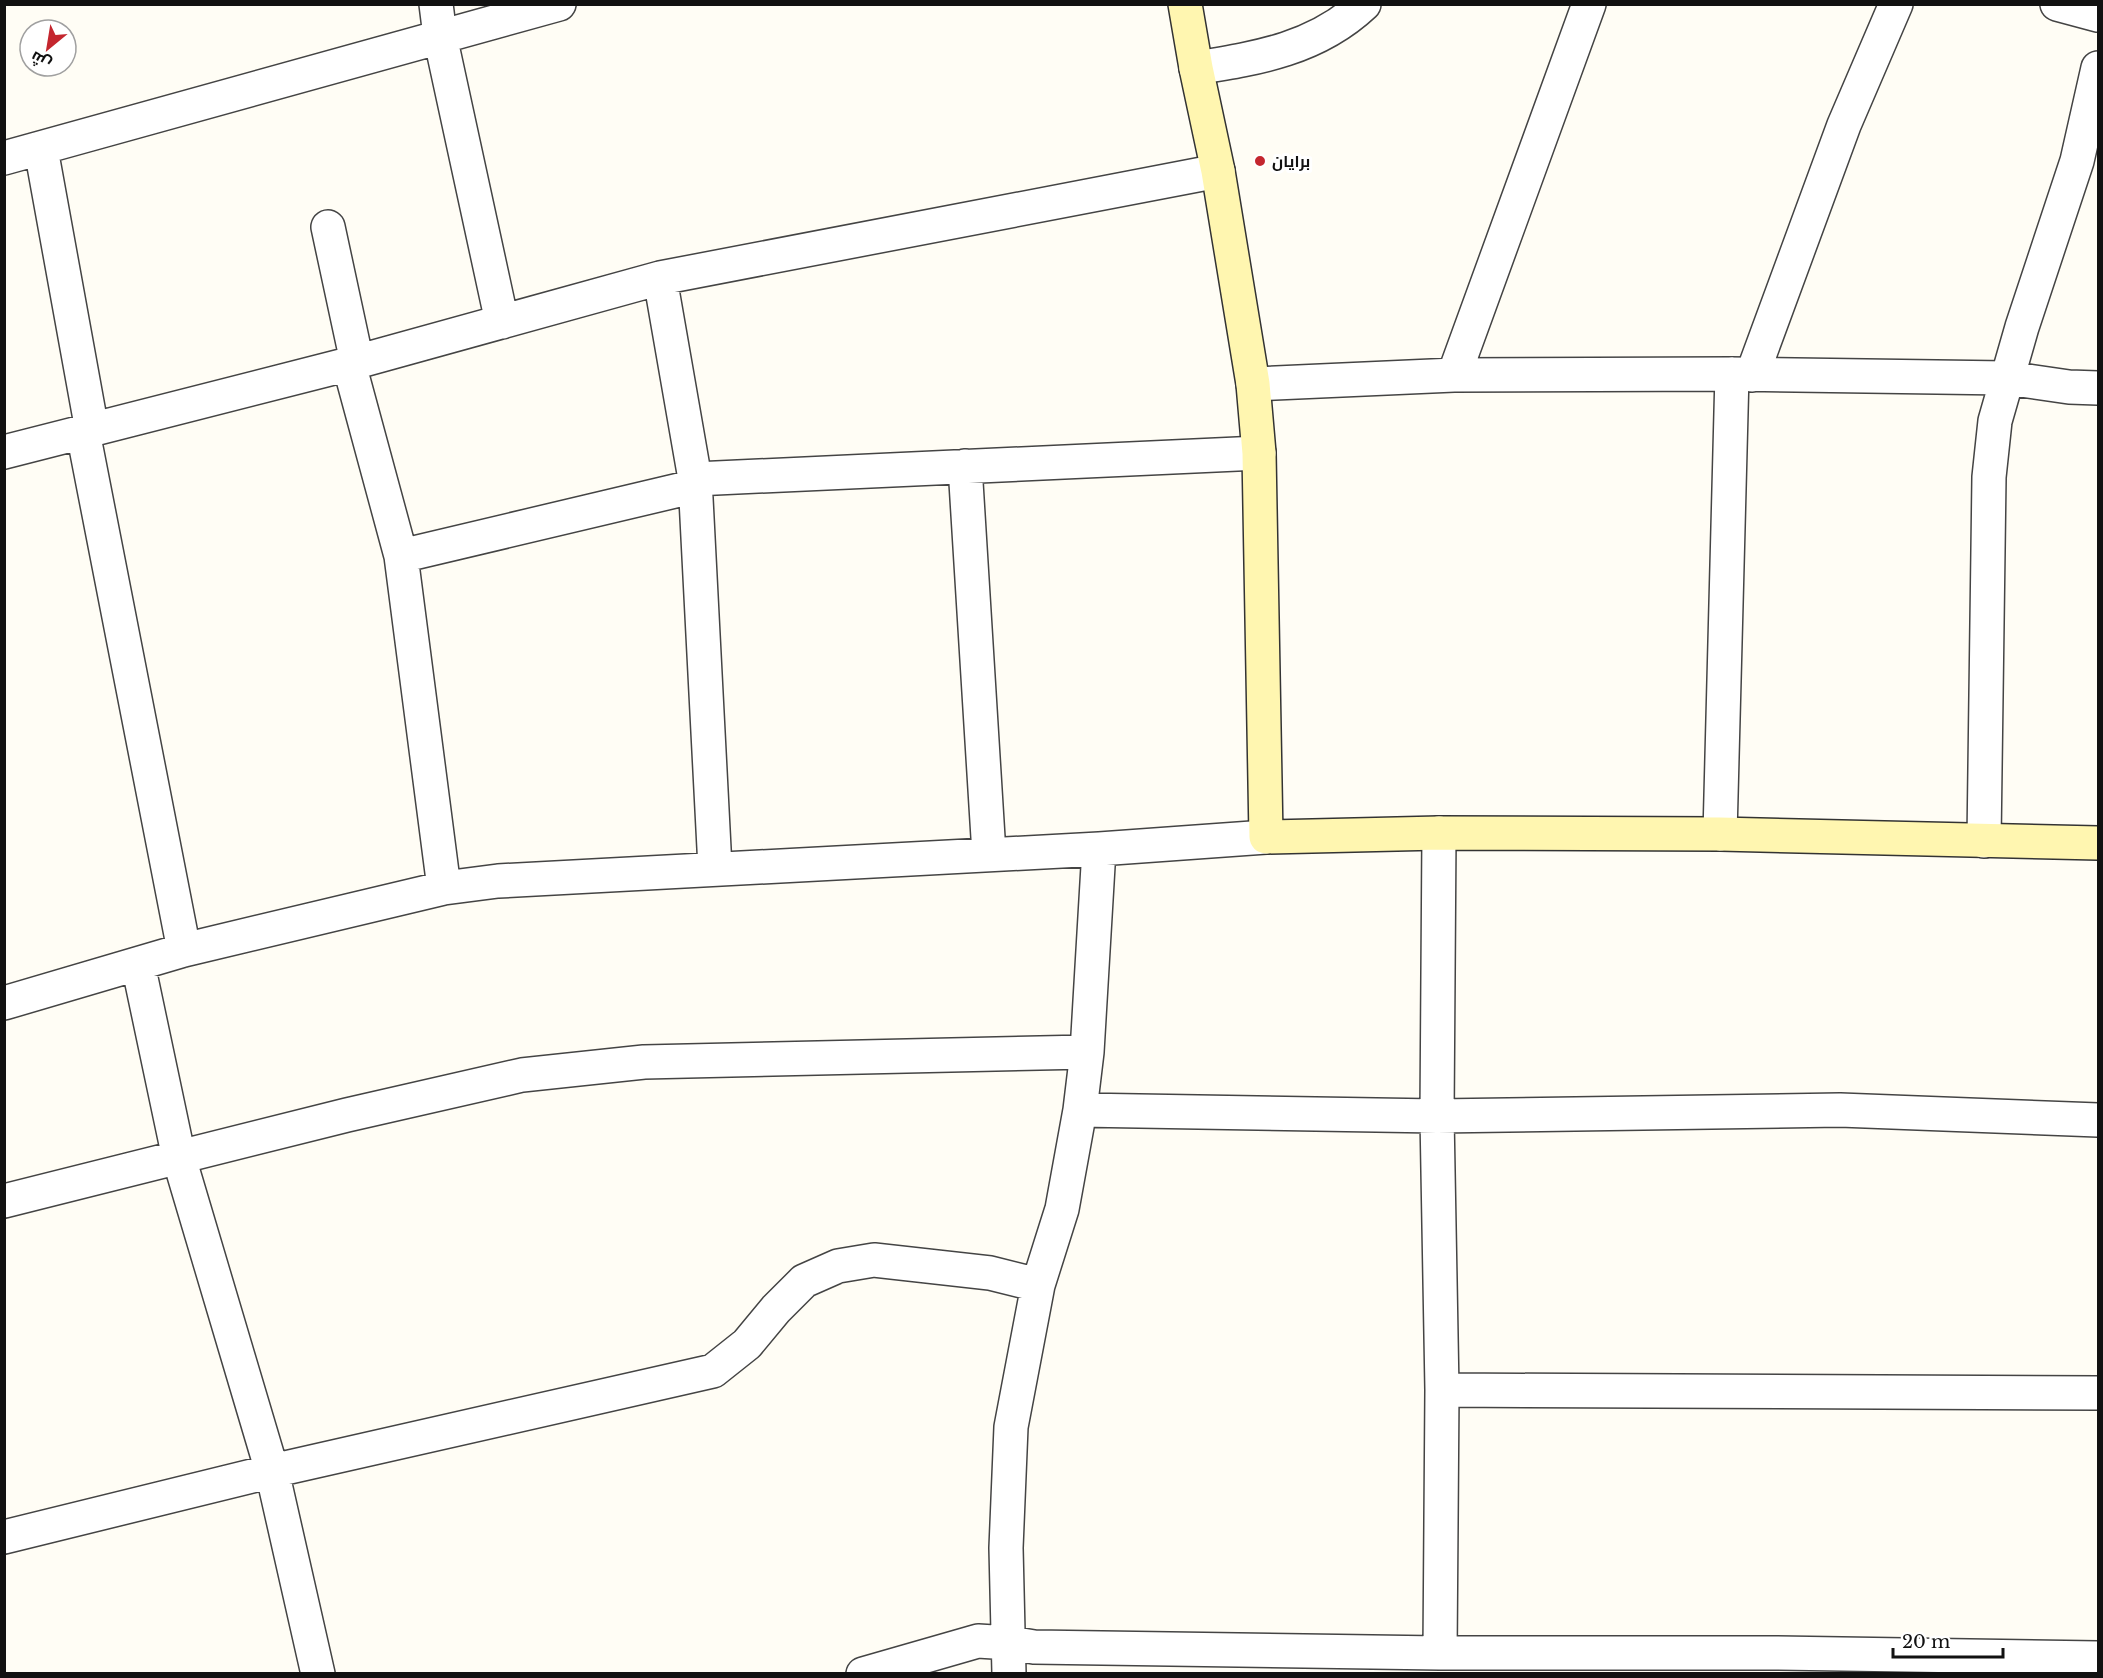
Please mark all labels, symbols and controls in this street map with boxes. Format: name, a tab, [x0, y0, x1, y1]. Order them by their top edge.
north arrow	[18, 18, 78, 78]
text: ش	[27, 47, 54, 75]
place label: برايان	[1272, 151, 1310, 171]
marker: برايان	[1253, 154, 1267, 168]
scale bar	[1893, 1621, 2002, 1659]
text: 20 m	[1902, 1631, 1950, 1653]

